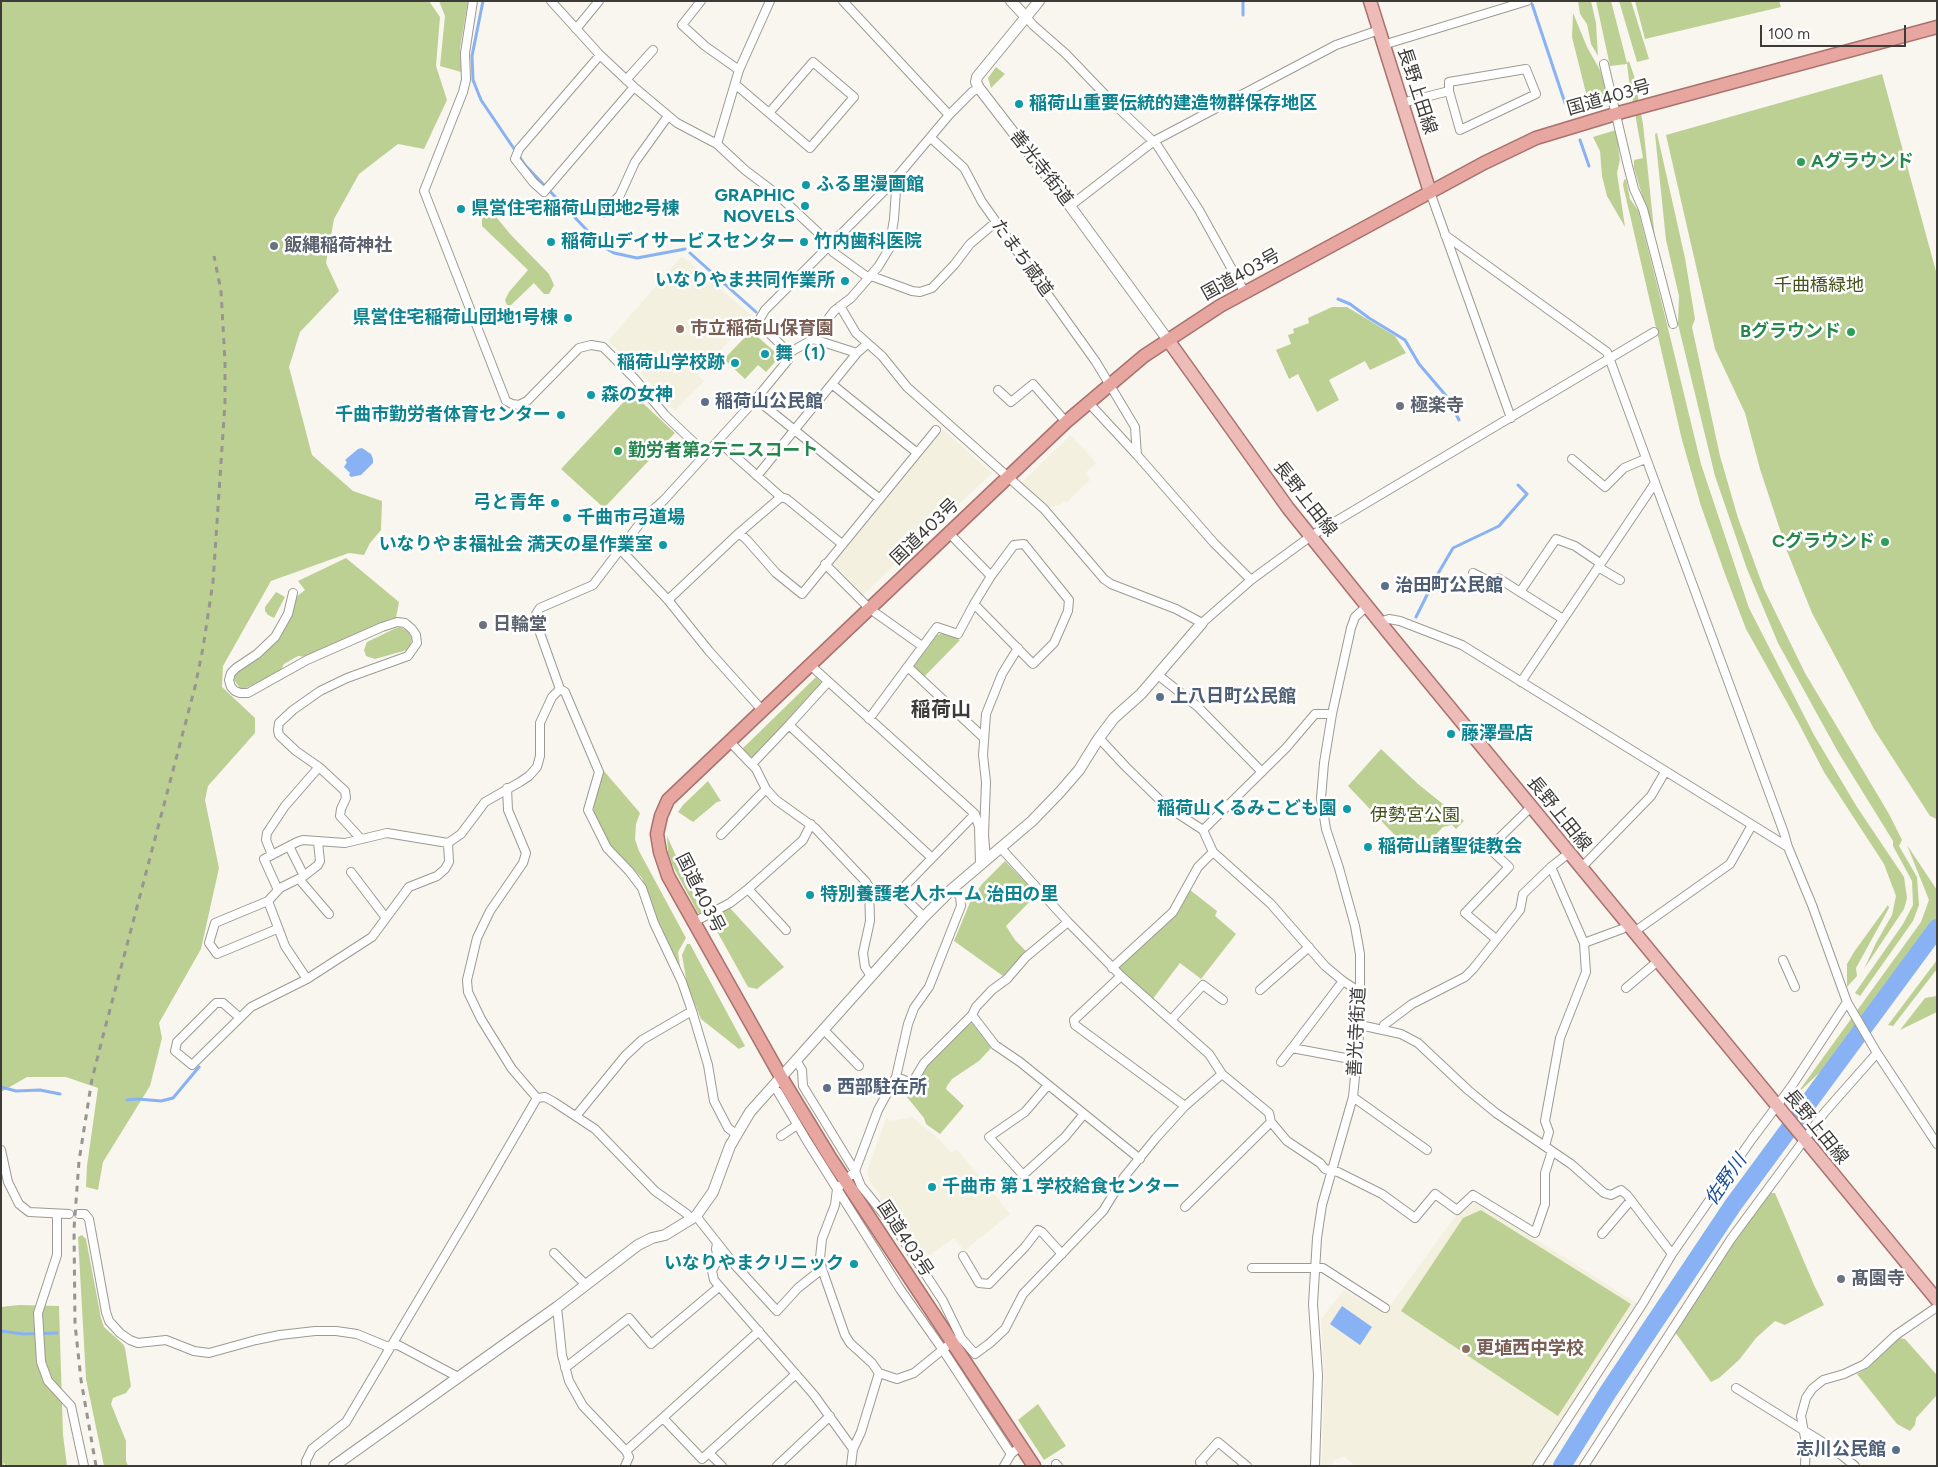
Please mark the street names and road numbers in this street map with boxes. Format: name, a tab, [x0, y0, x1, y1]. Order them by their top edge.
street label: 長野上田線	[1393, 45, 1441, 137]
street label: 国道403号	[1564, 76, 1654, 120]
street label: 善光寺街道	[1005, 126, 1077, 210]
street label: たまち蔵道	[987, 215, 1057, 301]
street label: 国道403号	[1198, 245, 1284, 305]
street label: 長野上田線	[1269, 457, 1341, 541]
street label: 国道403号	[886, 494, 964, 570]
street label: 長野上田線	[1522, 772, 1596, 856]
street label: 国道403号	[671, 850, 729, 936]
street label: 善光寺街道	[1344, 986, 1370, 1078]
street label: 長野上田線	[1779, 1085, 1853, 1169]
street label: 国道403号	[872, 1197, 938, 1281]

